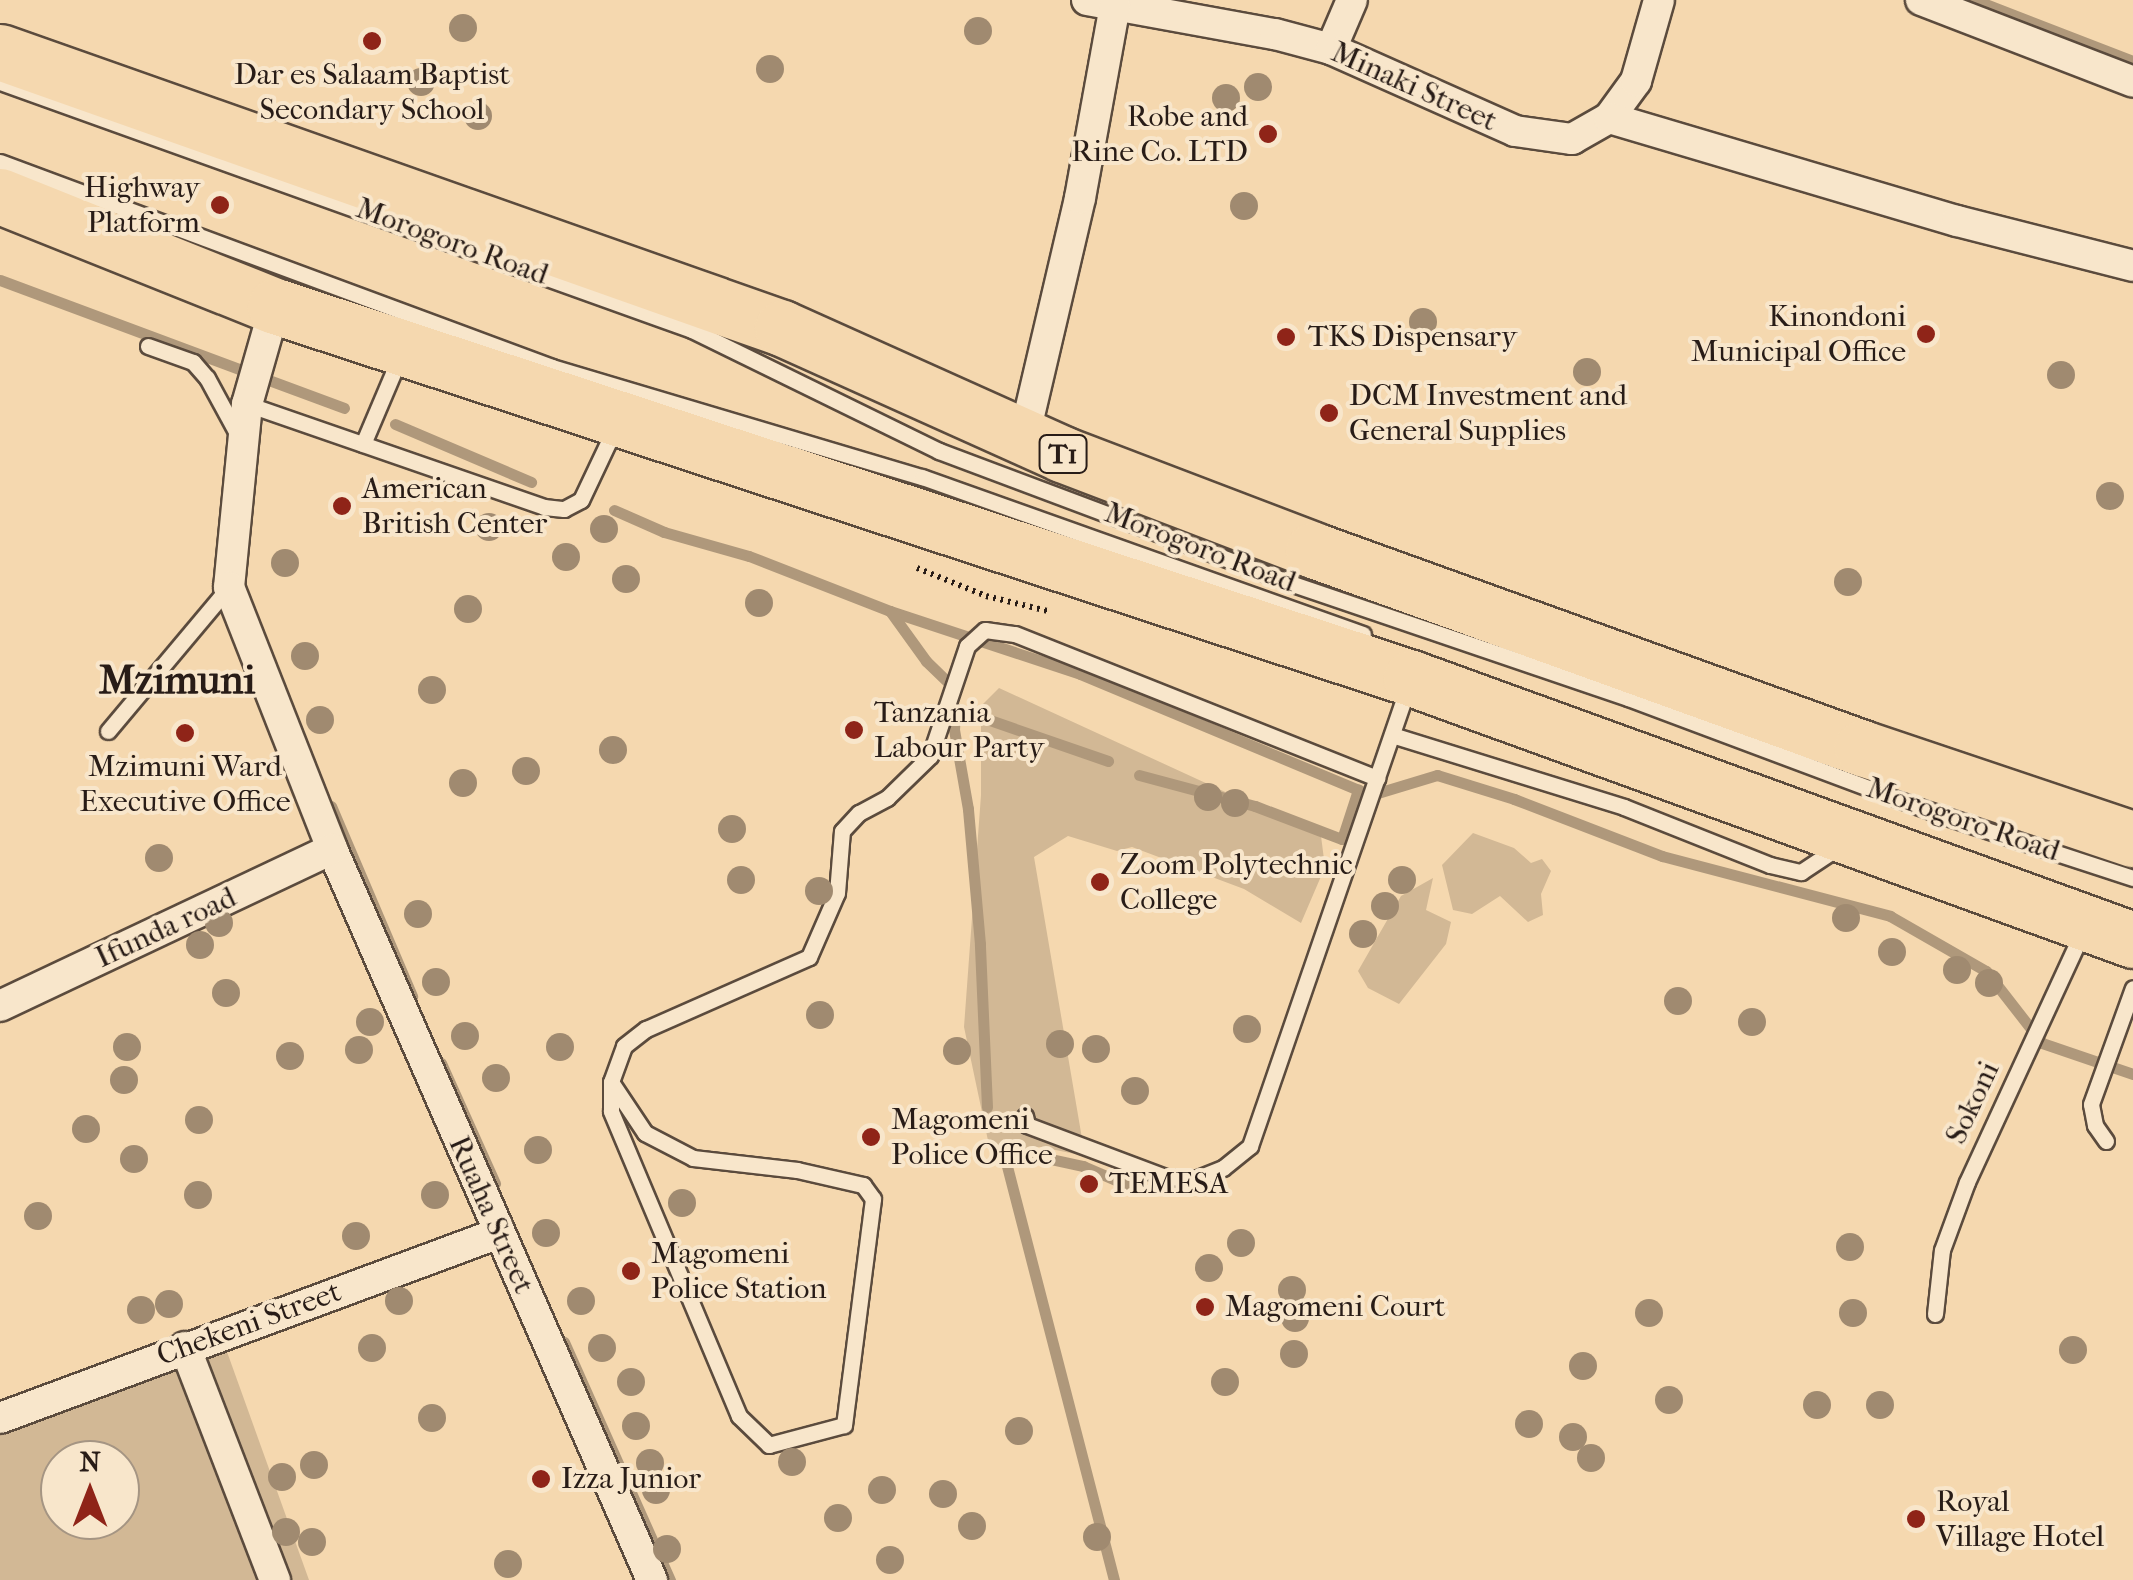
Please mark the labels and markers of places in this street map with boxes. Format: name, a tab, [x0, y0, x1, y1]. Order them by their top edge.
marker: Dar es Salaam Baptist Secondary School	[361, 30, 383, 52]
place label: Dar es Salaam Baptist Secondary School	[234, 57, 510, 128]
place label: Robe and Rine Co. LTD	[1071, 99, 1248, 170]
marker: Robe and Rine Co. LTD	[1257, 123, 1279, 145]
place label: Highway Platform	[84, 170, 200, 240]
marker: Highway Platform	[209, 194, 231, 216]
place label: Kinondoni Municipal Office	[1691, 299, 1906, 370]
place label: TKS Dispensary	[1308, 319, 1517, 355]
marker: Kinondoni Municipal Office	[1915, 323, 1937, 345]
marker: TKS Dispensary	[1273, 324, 1299, 350]
place label: DCM Investment and General Supplies	[1349, 378, 1627, 448]
marker: DCM Investment and General Supplies	[1318, 402, 1340, 424]
place label: American British Center	[362, 471, 547, 542]
marker: American British Center	[331, 495, 353, 517]
place label: Tanzania Labour Party	[874, 695, 1044, 766]
marker: Tanzania Labour Party	[843, 719, 865, 741]
marker: Mzimuni Ward Executive Office	[174, 722, 196, 744]
place label: Mzimuni Ward Executive Office	[79, 749, 291, 820]
place label: Zoom Polytechnic College	[1120, 847, 1353, 918]
marker: Zoom Polytechnic College	[1089, 871, 1111, 893]
place label: Magomeni Police Office	[891, 1102, 1053, 1172]
marker: Magomeni Police Office	[860, 1126, 882, 1148]
place label: TEMESA	[1109, 1166, 1228, 1202]
marker: TEMESA	[1078, 1173, 1100, 1195]
place label: Magomeni Police Station	[651, 1236, 827, 1306]
marker: Magomeni Police Station	[620, 1260, 642, 1282]
place label: Magomeni Court	[1225, 1289, 1445, 1325]
marker: Magomeni Court	[1194, 1296, 1216, 1318]
place label: Izza Junior	[561, 1461, 701, 1497]
marker: Izza Junior	[530, 1468, 552, 1490]
place label: Royal Village Hotel	[1936, 1484, 2104, 1554]
marker: Royal Village Hotel	[1905, 1508, 1927, 1530]

